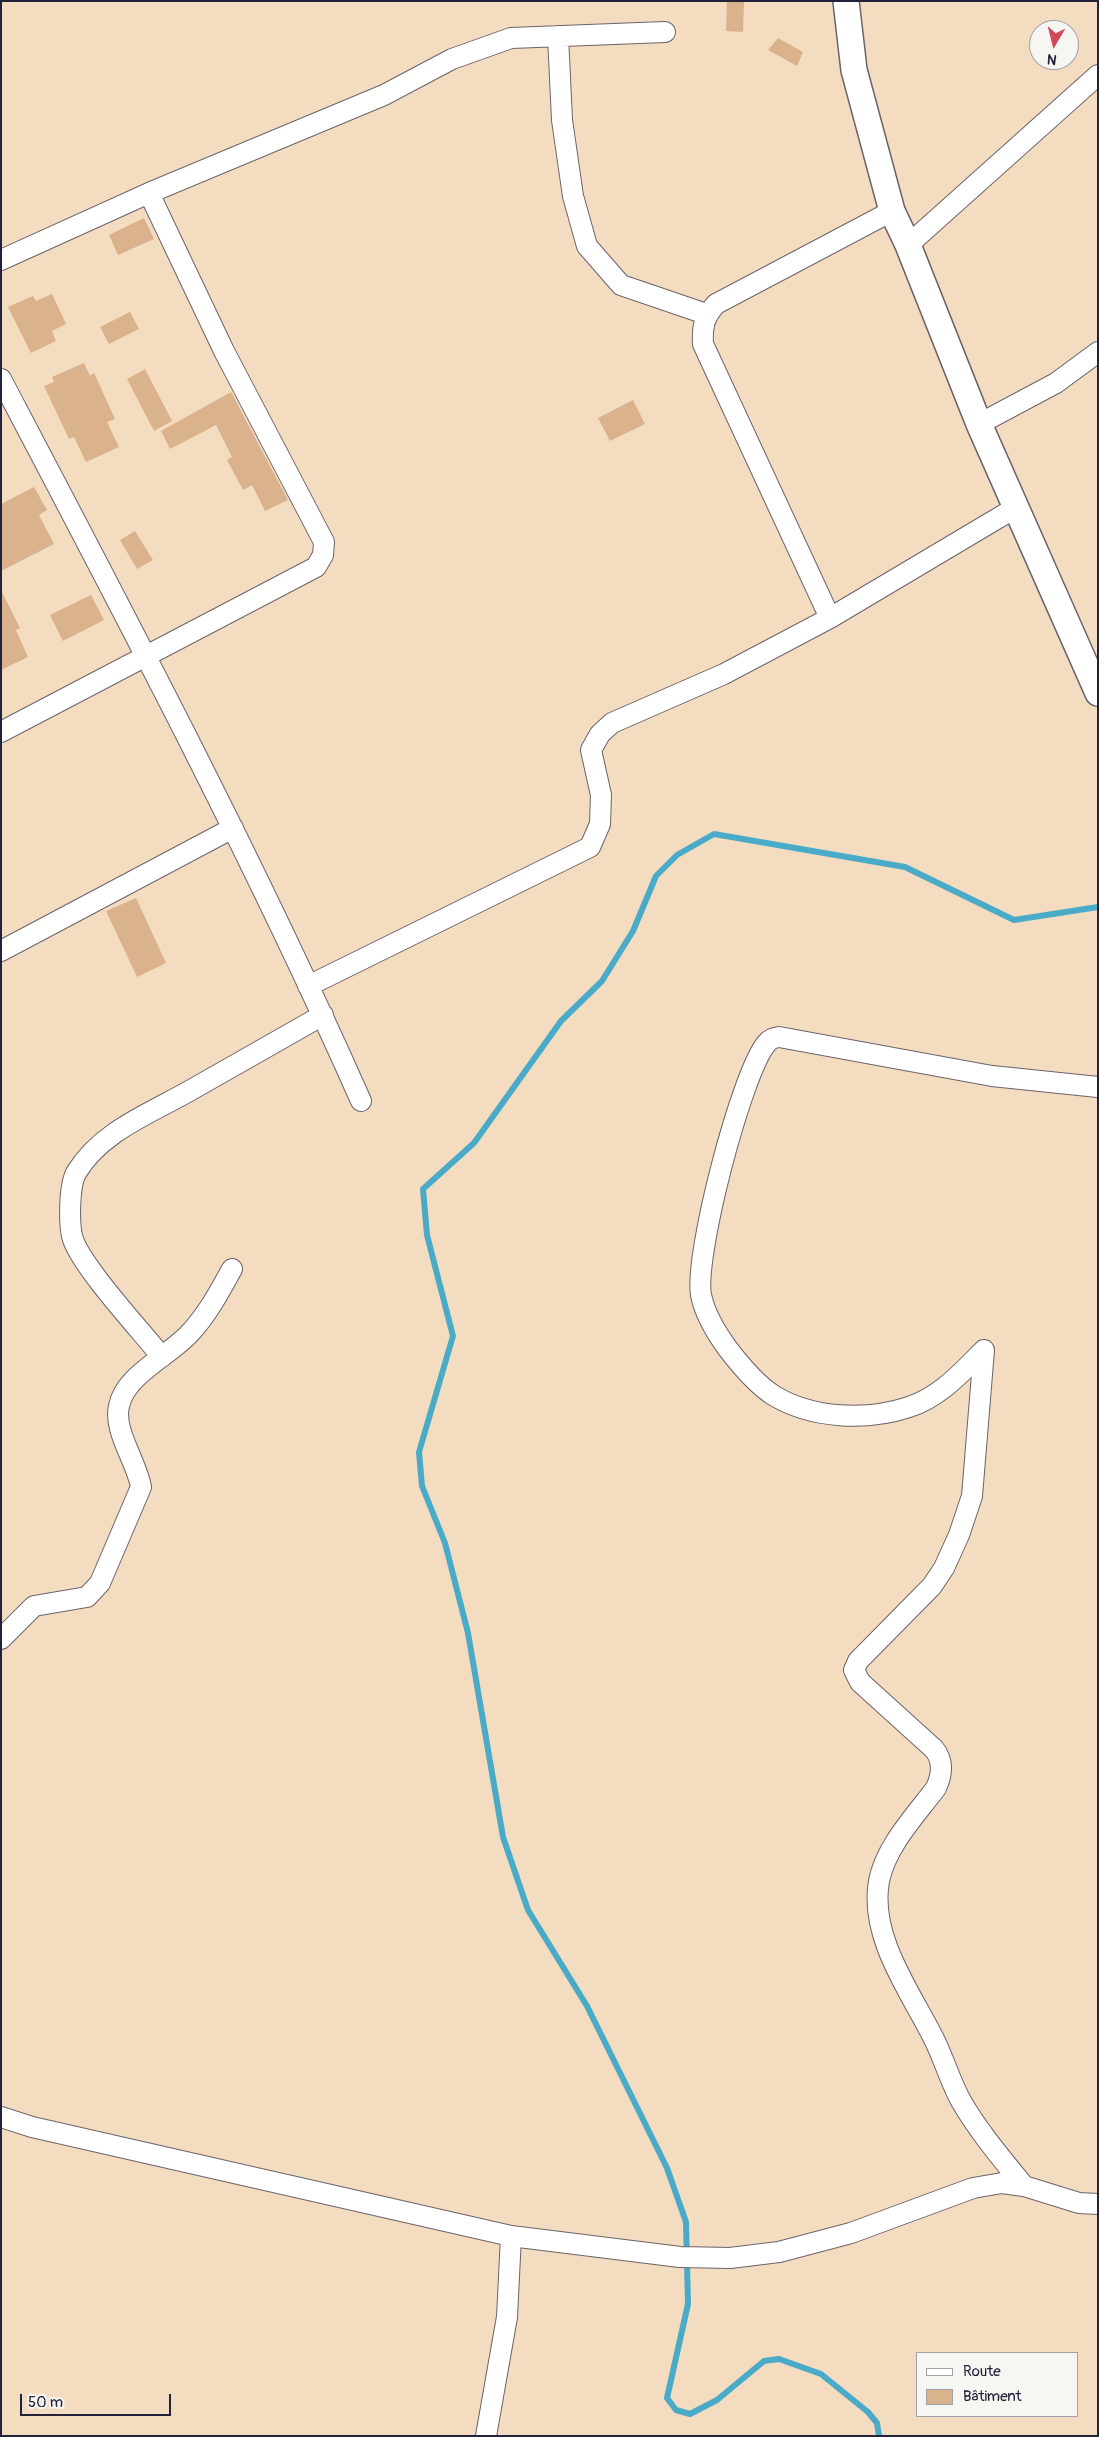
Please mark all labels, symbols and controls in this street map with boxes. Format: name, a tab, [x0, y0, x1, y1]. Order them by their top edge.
north arrow	[1029, 20, 1079, 70]
text: N	[1046, 50, 1058, 68]
legend	[916, 2352, 1079, 2417]
text: Route	[963, 2362, 1001, 2381]
scale bar	[22, 2384, 174, 2416]
text: Bâtiment	[963, 2387, 1022, 2406]
text: 50 m	[28, 2393, 63, 2412]

